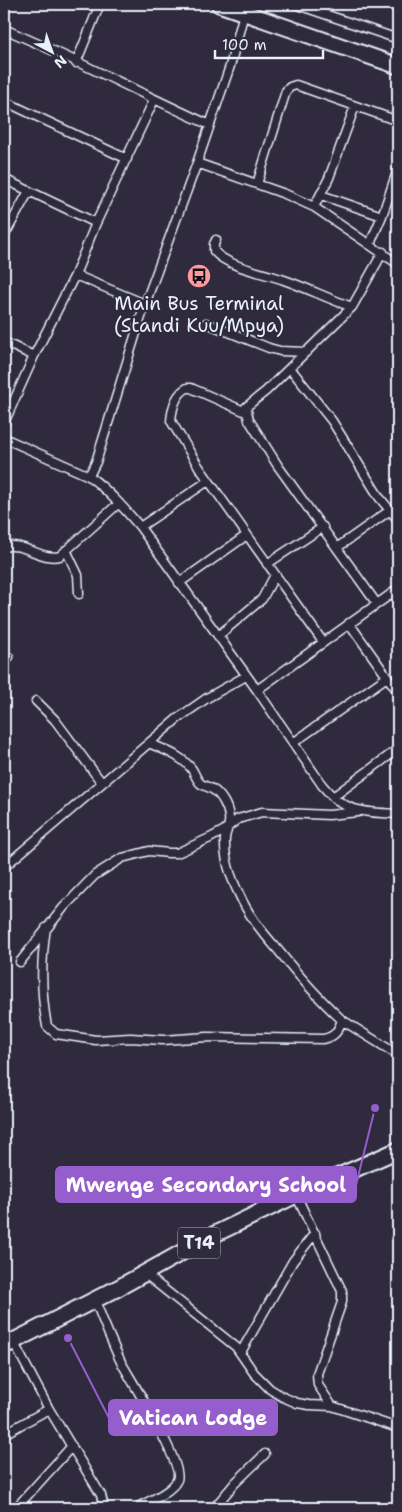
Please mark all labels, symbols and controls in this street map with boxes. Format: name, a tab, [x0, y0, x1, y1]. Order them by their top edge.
north arrow	[28, 28, 78, 78]
scale bar	[215, 28, 322, 60]
text: 100 m	[222, 35, 267, 55]
text: N	[50, 51, 71, 72]
bus stop icon: Main Bus Terminal (Standi Kuu/Mpya)	[186, 263, 212, 289]
place label: Main Bus Terminal (Standi Kuu/Mpya)	[114, 291, 284, 338]
callout: Mwenge Secondary School	[56, 1167, 356, 1202]
text: Mwenge Secondary School	[66, 1172, 346, 1198]
road number: T14	[178, 1228, 220, 1258]
callout: Vatican Lodge	[109, 1400, 277, 1435]
text: Vatican Lodge	[119, 1405, 267, 1431]

